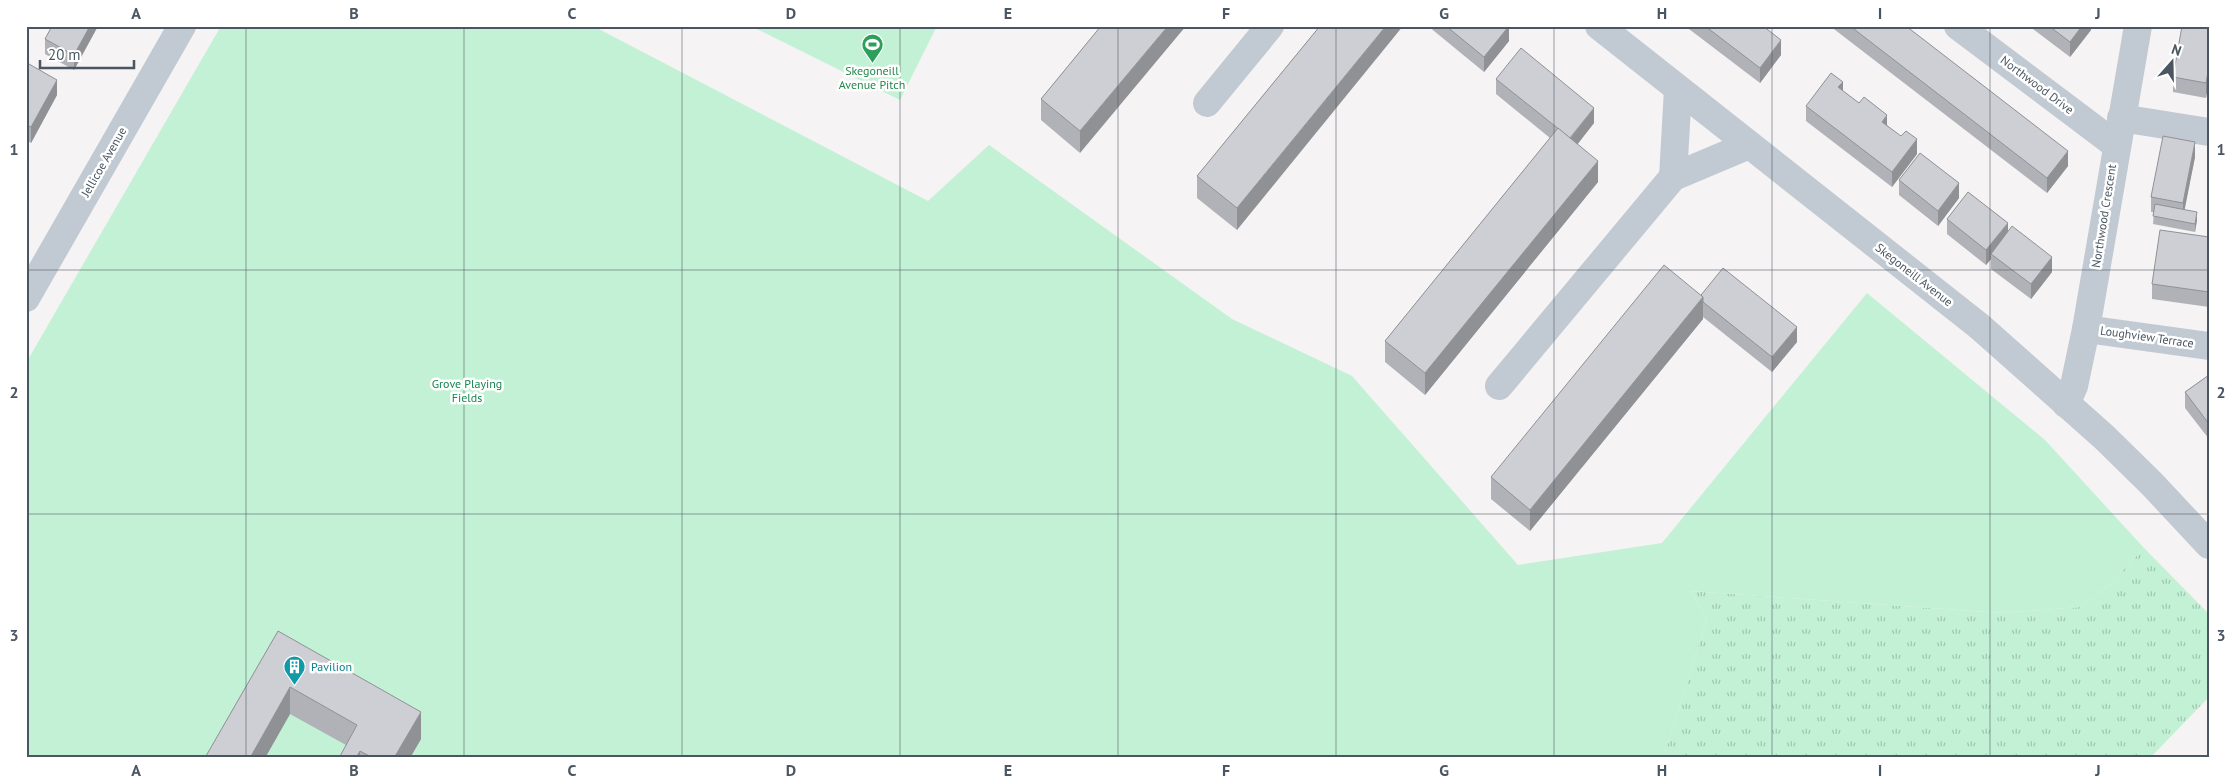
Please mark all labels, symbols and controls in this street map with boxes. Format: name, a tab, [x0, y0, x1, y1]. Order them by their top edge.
text: A	[131, 3, 141, 23]
text: B	[349, 3, 359, 23]
text: C	[568, 3, 577, 23]
text: D	[786, 3, 796, 23]
text: E	[1004, 3, 1012, 23]
text: F	[1222, 3, 1230, 23]
text: G	[1439, 3, 1449, 23]
text: H	[1657, 3, 1667, 23]
text: I	[1878, 3, 1882, 23]
text: J	[2094, 3, 2101, 23]
sports icon: Skegoneill Avenue Pitch	[860, 32, 884, 63]
scale bar	[40, 38, 134, 70]
north arrow	[2148, 38, 2198, 88]
text: N	[2169, 40, 2184, 60]
text: 20 m	[48, 45, 81, 64]
street label: Northwood Drive	[1998, 52, 2077, 117]
place label: Skegoneill Avenue Pitch	[839, 63, 905, 92]
street label: Jellicoe Avenue	[77, 124, 130, 200]
text: 1	[9, 139, 19, 159]
text: 1	[2216, 139, 2226, 159]
street label: Northwood Crescent	[2088, 163, 2119, 269]
street label: Skegoneill Avenue	[1873, 240, 1956, 309]
street label: Loughview Terrace	[2099, 323, 2195, 350]
park label: Grove Playing Fields	[432, 376, 502, 405]
text: 2	[9, 382, 19, 402]
text: 2	[2216, 382, 2226, 402]
text: 3	[9, 625, 19, 645]
text: 3	[2216, 625, 2226, 645]
building icon: Pavilion	[283, 655, 307, 686]
place label: Pavilion	[311, 659, 352, 674]
text: A	[131, 760, 141, 780]
text: B	[349, 760, 359, 780]
text: C	[568, 760, 577, 780]
text: D	[786, 760, 796, 780]
text: E	[1004, 760, 1012, 780]
text: F	[1222, 760, 1230, 780]
text: G	[1439, 760, 1449, 780]
text: H	[1657, 760, 1667, 780]
text: I	[1878, 760, 1882, 780]
text: J	[2094, 760, 2101, 780]

